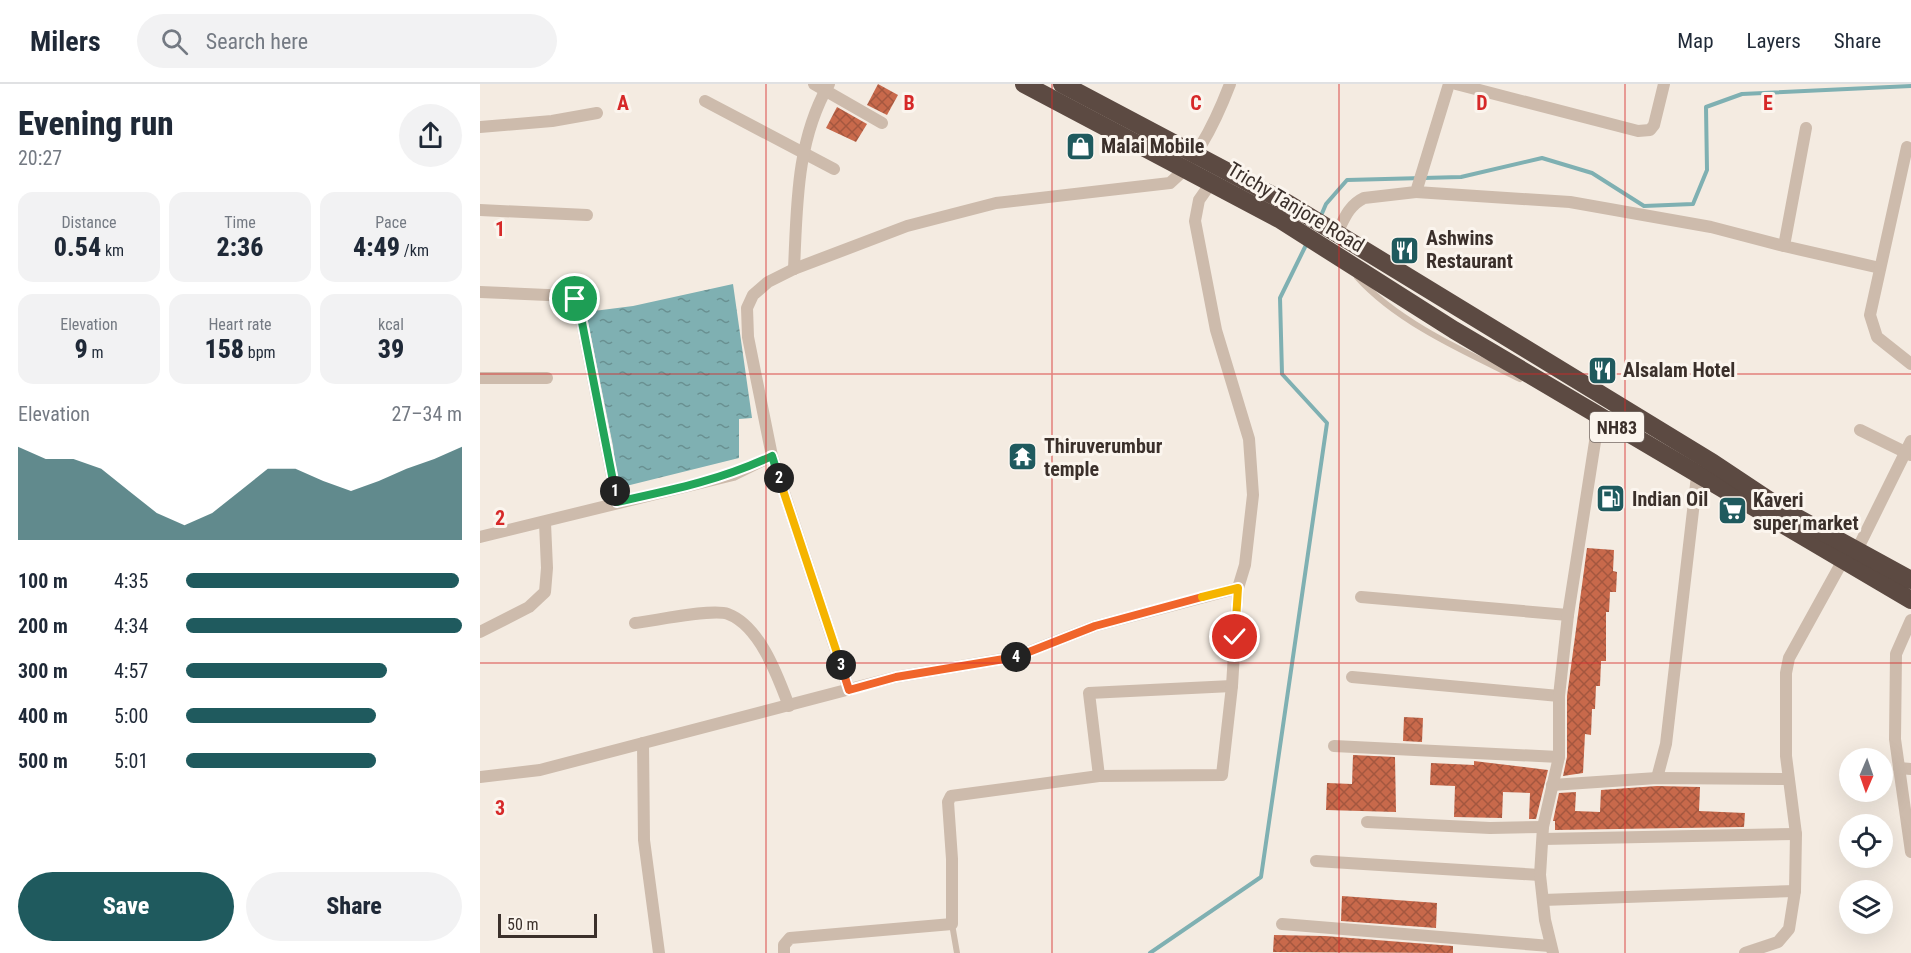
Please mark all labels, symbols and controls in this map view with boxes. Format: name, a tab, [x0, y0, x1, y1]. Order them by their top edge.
search box	[137, 14, 557, 68]
text: Milers	[30, 25, 101, 58]
icon: search	[158, 25, 191, 58]
text: Search here	[206, 29, 308, 54]
text: Map	[1677, 29, 1714, 53]
text: Layers	[1747, 29, 1801, 53]
text: Share	[1834, 29, 1881, 53]
text: A	[617, 91, 629, 115]
text: B	[903, 91, 915, 115]
text: C	[1190, 91, 1202, 115]
text: D	[1476, 91, 1488, 115]
text: E	[1763, 91, 1773, 115]
text: Evening run	[18, 104, 174, 143]
button: share	[399, 104, 462, 167]
shop icon: Malai Mobile	[1064, 130, 1096, 162]
place label: Malai Mobile	[1101, 134, 1204, 158]
text: 20:27	[18, 146, 62, 170]
street label: Trichy Tanjore Road	[1223, 157, 1369, 257]
text: Distance	[61, 213, 117, 232]
text: Time	[224, 213, 256, 232]
text: Pace	[375, 213, 407, 232]
text: 1	[495, 217, 505, 241]
place label: Ashwins Restaurant	[1426, 226, 1513, 273]
text: 0.54	[54, 232, 101, 262]
text: 2:36	[217, 232, 264, 262]
text: 4:49	[353, 232, 400, 262]
restaurant icon: Ashwins Restaurant	[1389, 234, 1421, 266]
text: km	[101, 241, 124, 260]
text: /km	[400, 241, 429, 260]
pin	[549, 273, 600, 324]
icon: arrive	[558, 282, 591, 315]
text: Elevation	[60, 315, 118, 334]
text: Heart rate	[208, 315, 272, 334]
text: kcal	[378, 315, 404, 334]
text: 9	[75, 334, 88, 364]
text: 158	[204, 334, 244, 364]
text: 39	[378, 334, 404, 364]
text: m	[88, 343, 103, 362]
text: bpm	[244, 343, 276, 362]
restaurant icon: Alsalam Hotel	[1586, 354, 1618, 386]
place label: Alsalam Hotel	[1623, 358, 1735, 382]
text: Elevation	[18, 402, 90, 426]
text: 27–34 m	[391, 402, 462, 426]
road number: NH83	[1590, 412, 1644, 442]
place label: Thiruverumbur temple	[1044, 434, 1163, 481]
temple icon: Thiruverumbur temple	[1007, 441, 1039, 473]
pin: 2	[764, 463, 794, 493]
text: 2	[775, 468, 783, 487]
pin: 1	[600, 476, 630, 506]
text: 1	[611, 481, 619, 500]
fuel station icon: Indian Oil	[1595, 483, 1627, 515]
place label: Indian Oil	[1632, 487, 1708, 511]
place label: Kaveri super market	[1753, 488, 1859, 535]
supermarket icon: Kaveri super market	[1716, 495, 1748, 527]
text: 2	[495, 506, 505, 530]
text: 100 m	[18, 569, 68, 593]
text: 4:35	[114, 569, 148, 593]
pin	[1209, 611, 1260, 662]
text: 200 m	[18, 614, 68, 638]
text: 4:34	[114, 614, 148, 638]
icon: check	[1218, 620, 1251, 653]
pin: 4	[1001, 642, 1031, 672]
text: 4	[1012, 647, 1020, 666]
pin: 3	[826, 650, 856, 680]
text: 3	[837, 655, 845, 674]
text: 300 m	[18, 659, 68, 683]
text: 4:57	[114, 659, 148, 683]
text: 400 m	[18, 704, 68, 728]
text: 5:00	[114, 704, 148, 728]
north arrow	[1839, 748, 1893, 802]
map controls	[1839, 748, 1893, 934]
text: 500 m	[18, 749, 68, 773]
text: 5:01	[114, 749, 148, 773]
text: 3	[495, 796, 505, 820]
button: locate	[1839, 814, 1893, 868]
button: Save	[18, 872, 234, 941]
button: Share	[246, 872, 462, 941]
button: layers	[1839, 880, 1893, 934]
scale bar	[498, 911, 597, 938]
text: 50 m	[507, 915, 539, 934]

